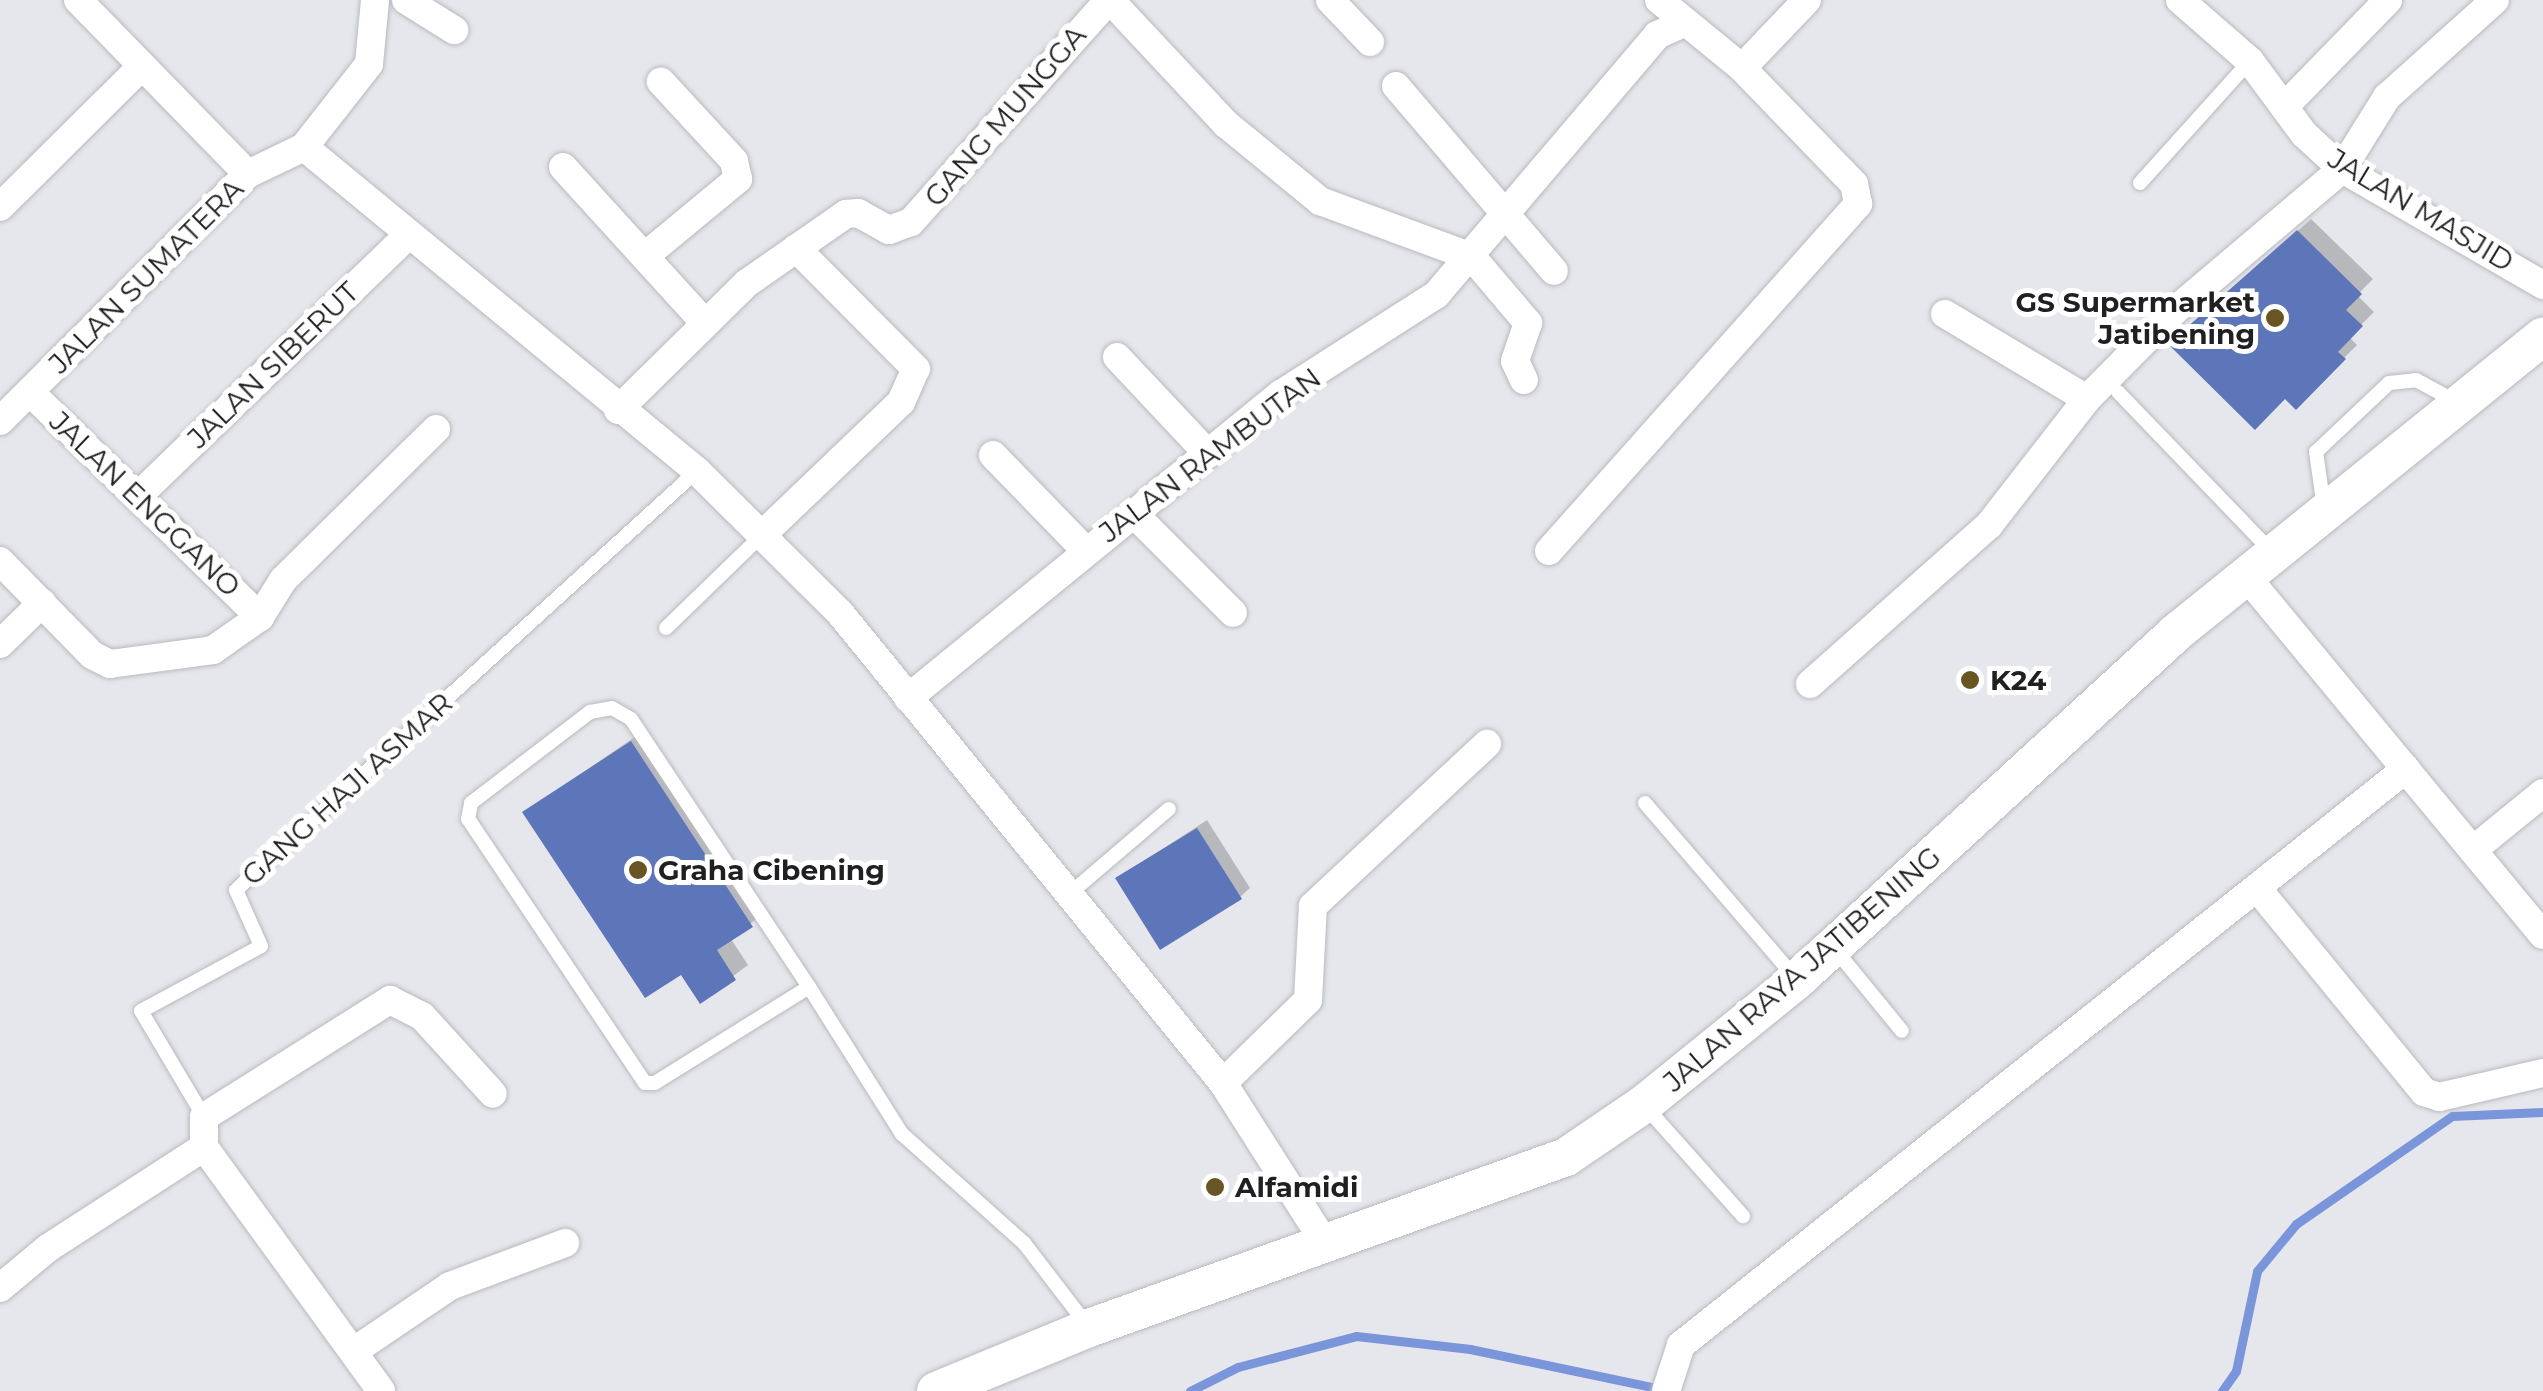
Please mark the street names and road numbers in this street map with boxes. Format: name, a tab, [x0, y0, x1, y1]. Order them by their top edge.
street label: GANG MUNGGA	[917, 19, 1093, 213]
street label: JALAN MASJID	[2322, 142, 2520, 278]
street label: JALAN SUMATERA	[42, 172, 250, 380]
street label: JALAN SIBERUT	[181, 275, 365, 455]
street label: JALAN RAMBUTAN	[1093, 361, 1327, 549]
street label: JALAN ENGGANO	[43, 405, 247, 603]
street label: GANG HAJI ASMAR	[235, 686, 459, 892]
street label: JALAN RAYA JATIBENING	[1657, 840, 1947, 1098]

